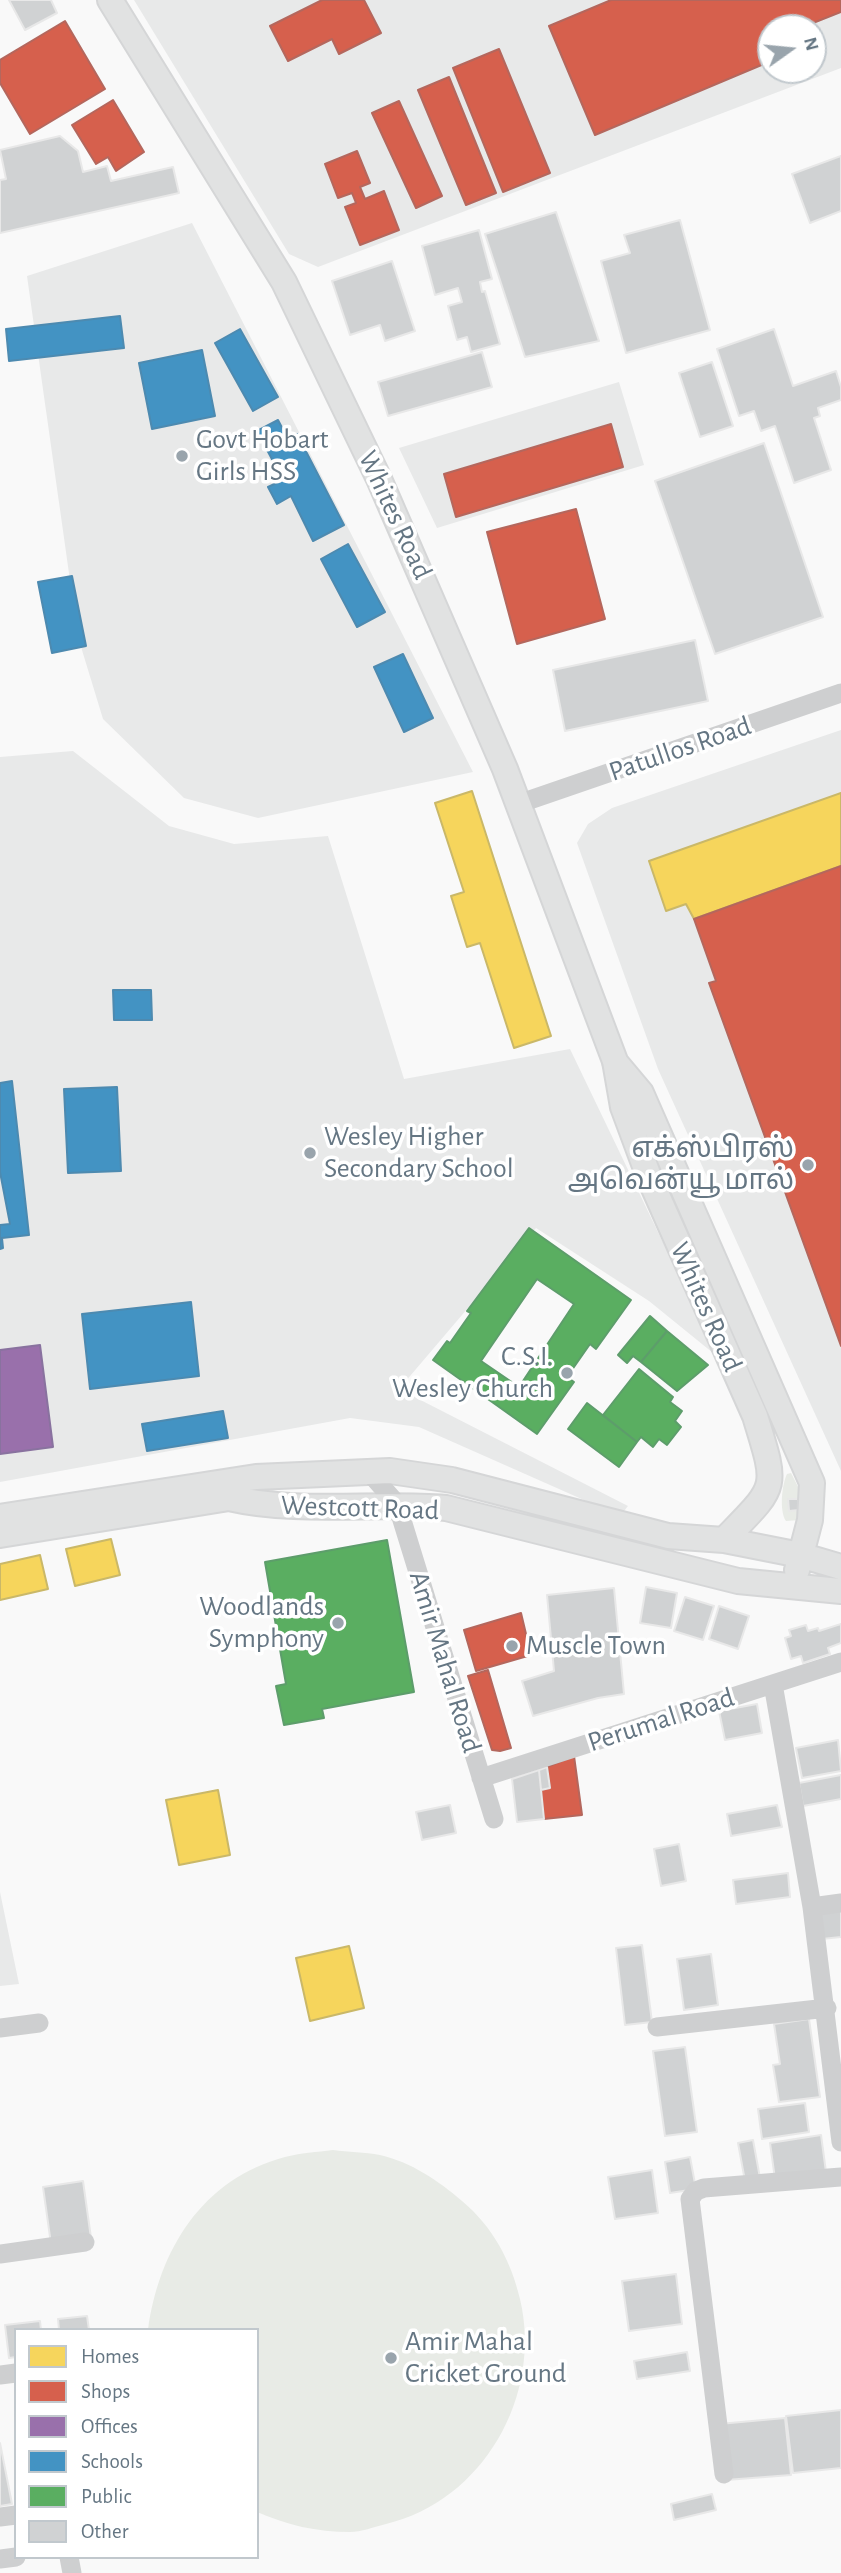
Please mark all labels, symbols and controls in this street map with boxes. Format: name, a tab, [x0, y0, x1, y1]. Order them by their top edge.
north arrow	[757, 14, 827, 84]
text: N	[800, 35, 822, 53]
place label: Govt Hobart Girls HSS	[196, 423, 328, 489]
street label: Whites Road	[351, 445, 439, 585]
marker: Govt Hobart Girls HSS	[174, 448, 190, 464]
street label: Patullos Road	[604, 709, 756, 789]
place label: Wesley Higher Secondary School	[324, 1120, 514, 1186]
place label: எக்ஸ்பிரஸ் அவென்யூ மால்	[568, 1132, 794, 1198]
marker: Wesley Higher Secondary School	[302, 1145, 318, 1161]
marker: எக்ஸ்பிரஸ் அவென்யூ மால்	[800, 1157, 816, 1173]
street label: Whites Road	[663, 1237, 749, 1377]
place label: C.S.I. Wesley Church	[392, 1340, 553, 1406]
marker: C.S.I. Wesley Church	[559, 1365, 575, 1381]
street label: Westcott Road	[280, 1488, 440, 1528]
street label: Amir Mahal Road	[401, 1567, 489, 1757]
place label: Woodlands Symphony	[199, 1590, 324, 1656]
marker: Woodlands Symphony	[330, 1615, 346, 1631]
place label: Muscle Town	[526, 1629, 666, 1663]
marker: Muscle Town	[504, 1638, 520, 1654]
street label: Perumal Road	[584, 1681, 738, 1759]
place label: Amir Mahal Cricket Ground	[405, 2325, 566, 2391]
legend	[14, 2328, 259, 2559]
text: Homes	[81, 2346, 139, 2367]
marker: Amir Mahal Cricket Ground	[383, 2350, 399, 2366]
text: Shops	[81, 2381, 130, 2402]
text: Offices	[81, 2416, 138, 2437]
text: Schools	[81, 2451, 143, 2472]
text: Public	[81, 2486, 131, 2507]
text: Other	[81, 2521, 128, 2542]

